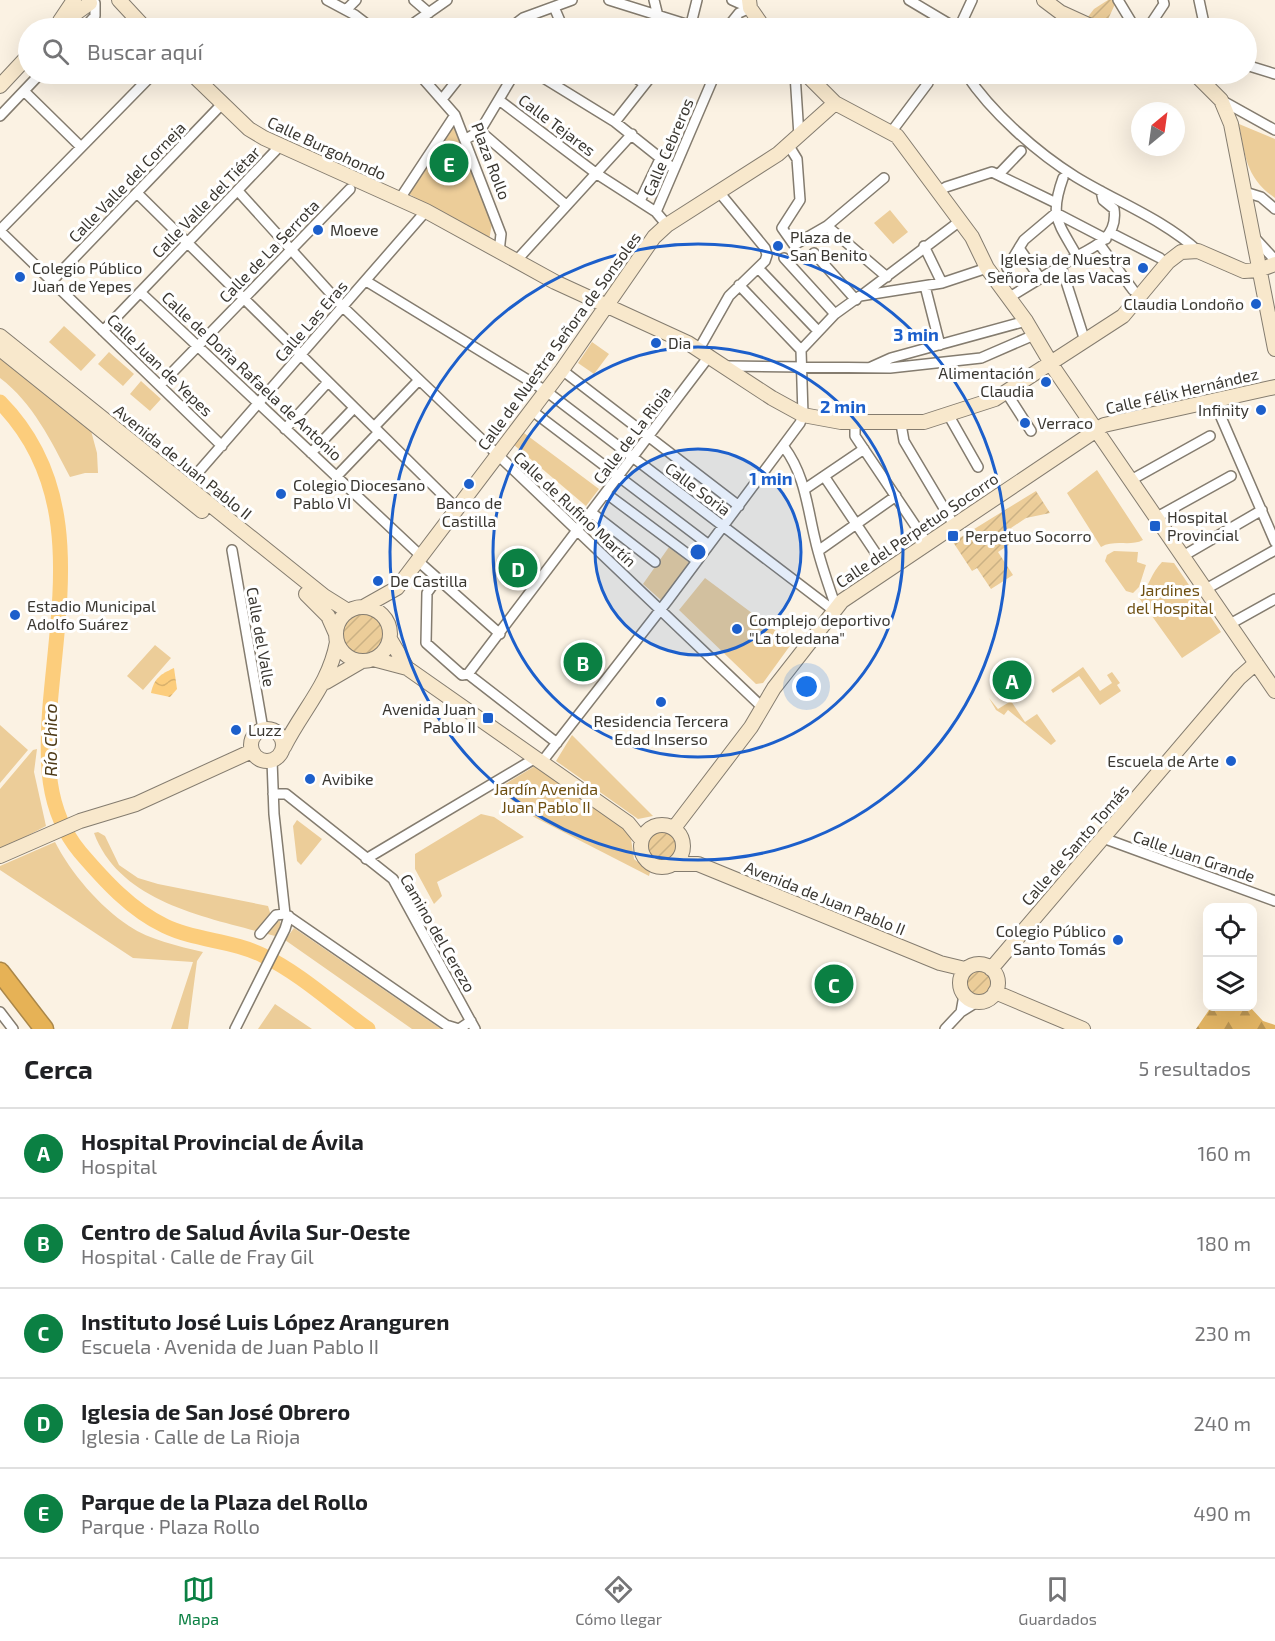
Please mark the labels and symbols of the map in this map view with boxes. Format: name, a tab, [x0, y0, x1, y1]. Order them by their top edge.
street label: Calle Tejares	[515, 90, 599, 160]
street label: Calle Cebreros	[638, 95, 697, 199]
north arrow	[1131, 102, 1185, 156]
street label: Calle Burgohondo	[265, 112, 390, 183]
street label: Calle Valle del Corneja	[64, 118, 190, 246]
street label: Plaza Rollo	[468, 120, 515, 202]
pin: E	[430, 140, 468, 186]
street label: Calle Valle del Tiétar	[148, 142, 264, 261]
street label: Calle de La Serrota	[215, 195, 323, 306]
place label: Moeve	[330, 220, 379, 239]
marker: Moeve	[311, 223, 325, 237]
place label: Plaza de San Benito	[790, 227, 868, 264]
street label: Calle de Nuestra Señora de Sonsoles	[473, 228, 644, 453]
marker: Plaza de San Benito	[771, 239, 785, 253]
place label: Iglesia de Nuestra Señora de las Vacas	[987, 249, 1131, 286]
place label: Colegio Público Juan de Yepes	[32, 258, 142, 295]
marker: Iglesia de Nuestra Señora de las Vacas	[1136, 261, 1150, 275]
marker: Colegio Público Juan de Yepes	[13, 270, 27, 284]
street label: Calle Las Eras	[270, 276, 351, 365]
street label: Calle de Doña Rafaela de Antonio	[158, 287, 346, 464]
place label: Claudia Londoño	[1124, 294, 1244, 313]
marker: Claudia Londoño	[1249, 297, 1263, 311]
street label: Calle Juan de Yepes	[104, 310, 217, 420]
text: 3 min	[893, 323, 939, 345]
place label: Dia	[668, 333, 691, 352]
marker: Dia	[649, 336, 663, 350]
place label: Alimentación Claudia	[938, 363, 1034, 400]
street label: Calle Félix Hernández	[1104, 364, 1260, 417]
marker: Alimentación Claudia	[1039, 375, 1053, 389]
street label: Calle de La Rioja	[589, 382, 675, 488]
text: 2 min	[820, 395, 866, 417]
street label: Avenida de Juan Pablo II	[111, 400, 256, 523]
place label: Infinity	[1198, 400, 1250, 419]
marker: Infinity	[1254, 403, 1268, 417]
place label: Verraco	[1037, 413, 1093, 432]
marker: Verraco	[1018, 416, 1032, 430]
street label: Calle de Rufino Martín	[510, 447, 640, 570]
street label: Calle Soria	[662, 458, 735, 519]
text: 1 min	[749, 467, 793, 489]
street label: Calle del Perpetuo Socorro	[832, 468, 1002, 591]
place label: Colegio Diocesano Pablo VI	[293, 475, 425, 512]
marker: Banco de Castilla	[462, 477, 476, 491]
marker: Colegio Diocesano Pablo VI	[274, 487, 288, 501]
place label: Banco de Castilla	[436, 493, 502, 530]
place label: Hospital Provincial	[1167, 507, 1239, 544]
marker: Hospital Provincial	[1148, 519, 1162, 533]
place label: Perpetuo Socorro	[965, 526, 1092, 545]
marker: Perpetuo Socorro	[946, 529, 960, 543]
centre of rings	[688, 542, 708, 562]
pin: D	[498, 546, 538, 590]
place label: De Castilla	[390, 571, 467, 590]
marker: De Castilla	[371, 574, 385, 588]
park label: Jardines del Hospital	[1127, 580, 1213, 617]
street label: Calle del Valle	[243, 586, 280, 688]
place label: Estadio Municipal Adolfo Suárez	[27, 596, 156, 633]
marker: Estadio Municipal Adolfo Suárez	[8, 608, 22, 622]
place label: Complejo deportivo "La toledana"	[749, 610, 891, 647]
marker: Complejo deportivo "La toledana"	[730, 622, 744, 636]
pin: B	[564, 640, 602, 684]
pin: A	[992, 658, 1032, 702]
your location	[792, 672, 821, 701]
marker: Residencia Tercera Edad Inserso	[654, 695, 668, 709]
place label: Avenida Juan Pablo II	[382, 699, 476, 736]
water label: Río Chico	[39, 703, 61, 777]
marker: Avenida Juan Pablo II	[481, 711, 495, 725]
place label: Residencia Tercera Edad Inserso	[593, 711, 729, 748]
place label: Luzz	[248, 720, 282, 739]
marker: Luzz	[229, 723, 243, 737]
place label: Escuela de Arte	[1107, 751, 1219, 770]
marker: Escuela de Arte	[1224, 754, 1238, 768]
place label: Avibike	[322, 769, 374, 788]
marker: Avibike	[303, 772, 317, 786]
park label: Jardín Avenida Juan Pablo II	[494, 779, 598, 816]
street label: Calle de Santo Tomás	[1017, 780, 1132, 909]
street label: Calle Juan Grande	[1131, 826, 1258, 885]
street label: Avenida de Juan Pablo II	[742, 857, 908, 939]
street label: Camino del Cerezo	[397, 870, 480, 995]
place label: Colegio Público Santo Tomás	[996, 921, 1106, 958]
marker: Colegio Público Santo Tomás	[1111, 933, 1125, 947]
pin: C	[814, 962, 854, 1006]

